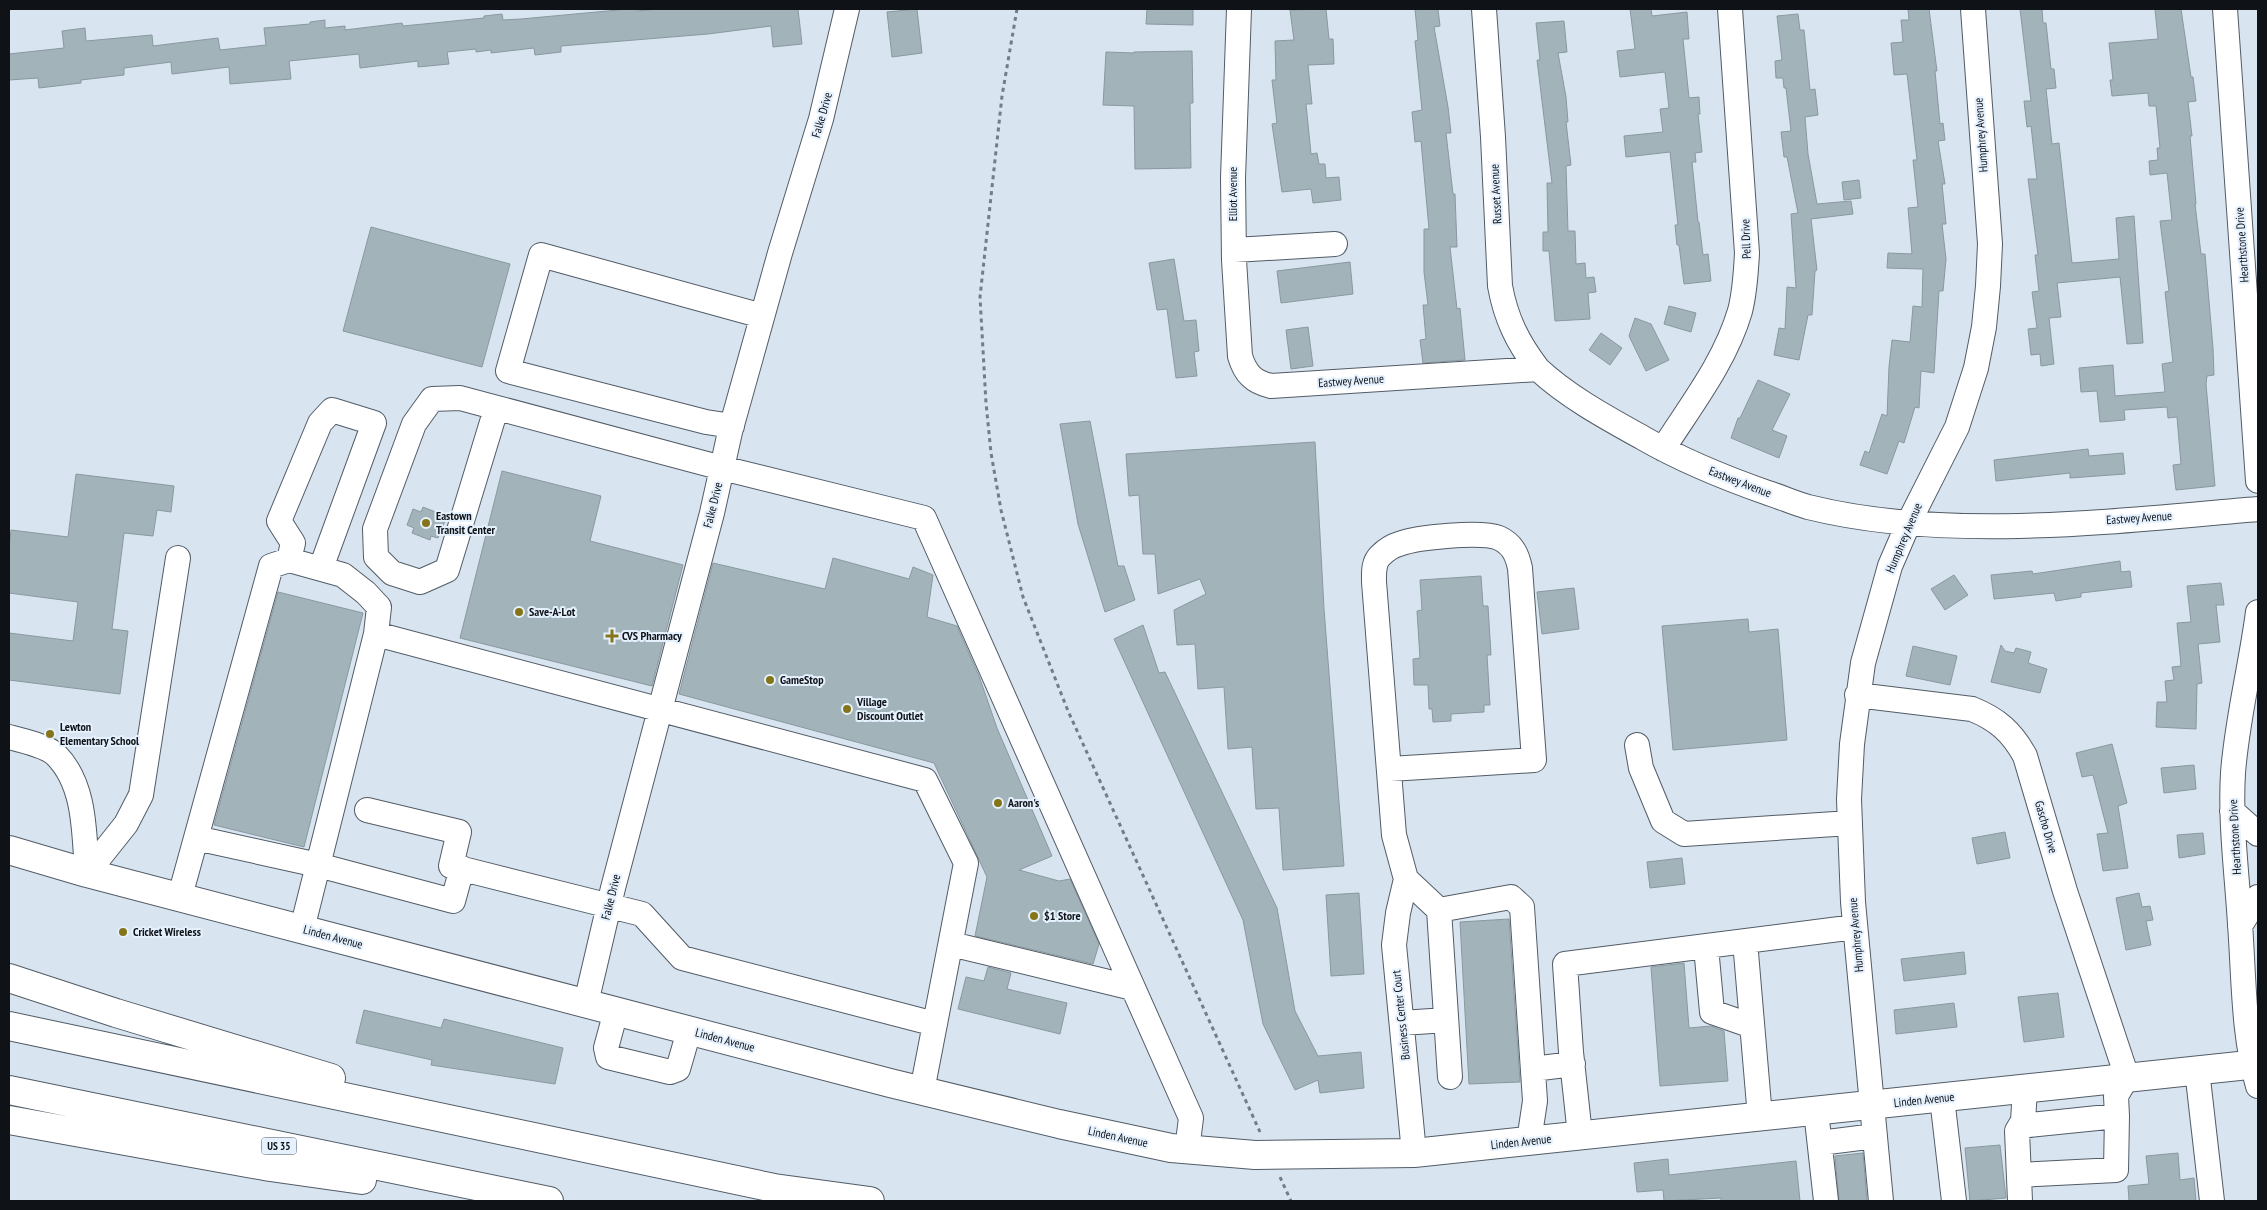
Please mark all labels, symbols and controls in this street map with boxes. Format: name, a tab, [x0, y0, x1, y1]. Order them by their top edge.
street label: Falke Drive	[808, 90, 835, 139]
street label: Humphrey Avenue	[1970, 97, 1991, 173]
street label: Russet Avenue	[1486, 164, 1505, 224]
street label: Elliot Avenue	[1225, 167, 1240, 221]
street label: Hearthstone Drive	[2231, 207, 2252, 283]
street label: Pell Drive	[1737, 219, 1754, 259]
street label: Eastwey Avenue	[1318, 371, 1384, 390]
street label: Eastwey Avenue	[1707, 463, 1774, 500]
street label: Falke Drive	[700, 481, 725, 529]
street label: Humphrey Avenue	[1882, 500, 1925, 575]
place label: Eastown Transit Center	[436, 508, 496, 537]
street label: Eastwey Avenue	[2106, 508, 2172, 527]
marker: Eastown Transit Center	[420, 517, 432, 529]
place label: Save-A-Lot	[529, 604, 576, 619]
marker: Save-A-Lot	[513, 606, 525, 618]
place label: CVS Pharmacy	[622, 628, 682, 643]
marker: CVS Pharmacy	[606, 630, 618, 642]
place label: GameStop	[780, 672, 824, 687]
marker: GameStop	[764, 674, 776, 686]
place label: Village Discount Outlet	[856, 694, 924, 723]
marker: Village Discount Outlet	[841, 703, 853, 715]
place label: Lewton Elementary School	[60, 719, 139, 748]
marker: Lewton Elementary School	[44, 728, 56, 740]
place label: Aaron's	[1007, 795, 1039, 810]
marker: Aaron's	[992, 797, 1004, 809]
street label: Gascho Drive	[2032, 799, 2061, 855]
street label: Hearthstone Drive	[2225, 799, 2244, 875]
street label: Falke Drive	[598, 873, 623, 921]
street label: Humphrey Avenue	[1845, 897, 1866, 973]
place label: $1 Store	[1044, 908, 1081, 923]
marker: $1 Store	[1028, 910, 1040, 922]
street label: Linden Avenue	[302, 921, 364, 952]
place label: Cricket Wireless	[133, 924, 201, 939]
marker: Cricket Wireless	[117, 926, 129, 938]
street label: Business Center Court	[1388, 969, 1413, 1061]
street label: Linden Avenue	[694, 1024, 756, 1055]
street label: Linden Avenue	[1893, 1089, 1955, 1110]
street label: Linden Avenue	[1087, 1123, 1149, 1150]
street label: Linden Avenue	[1490, 1131, 1552, 1152]
road number: US 35	[262, 1138, 296, 1154]

